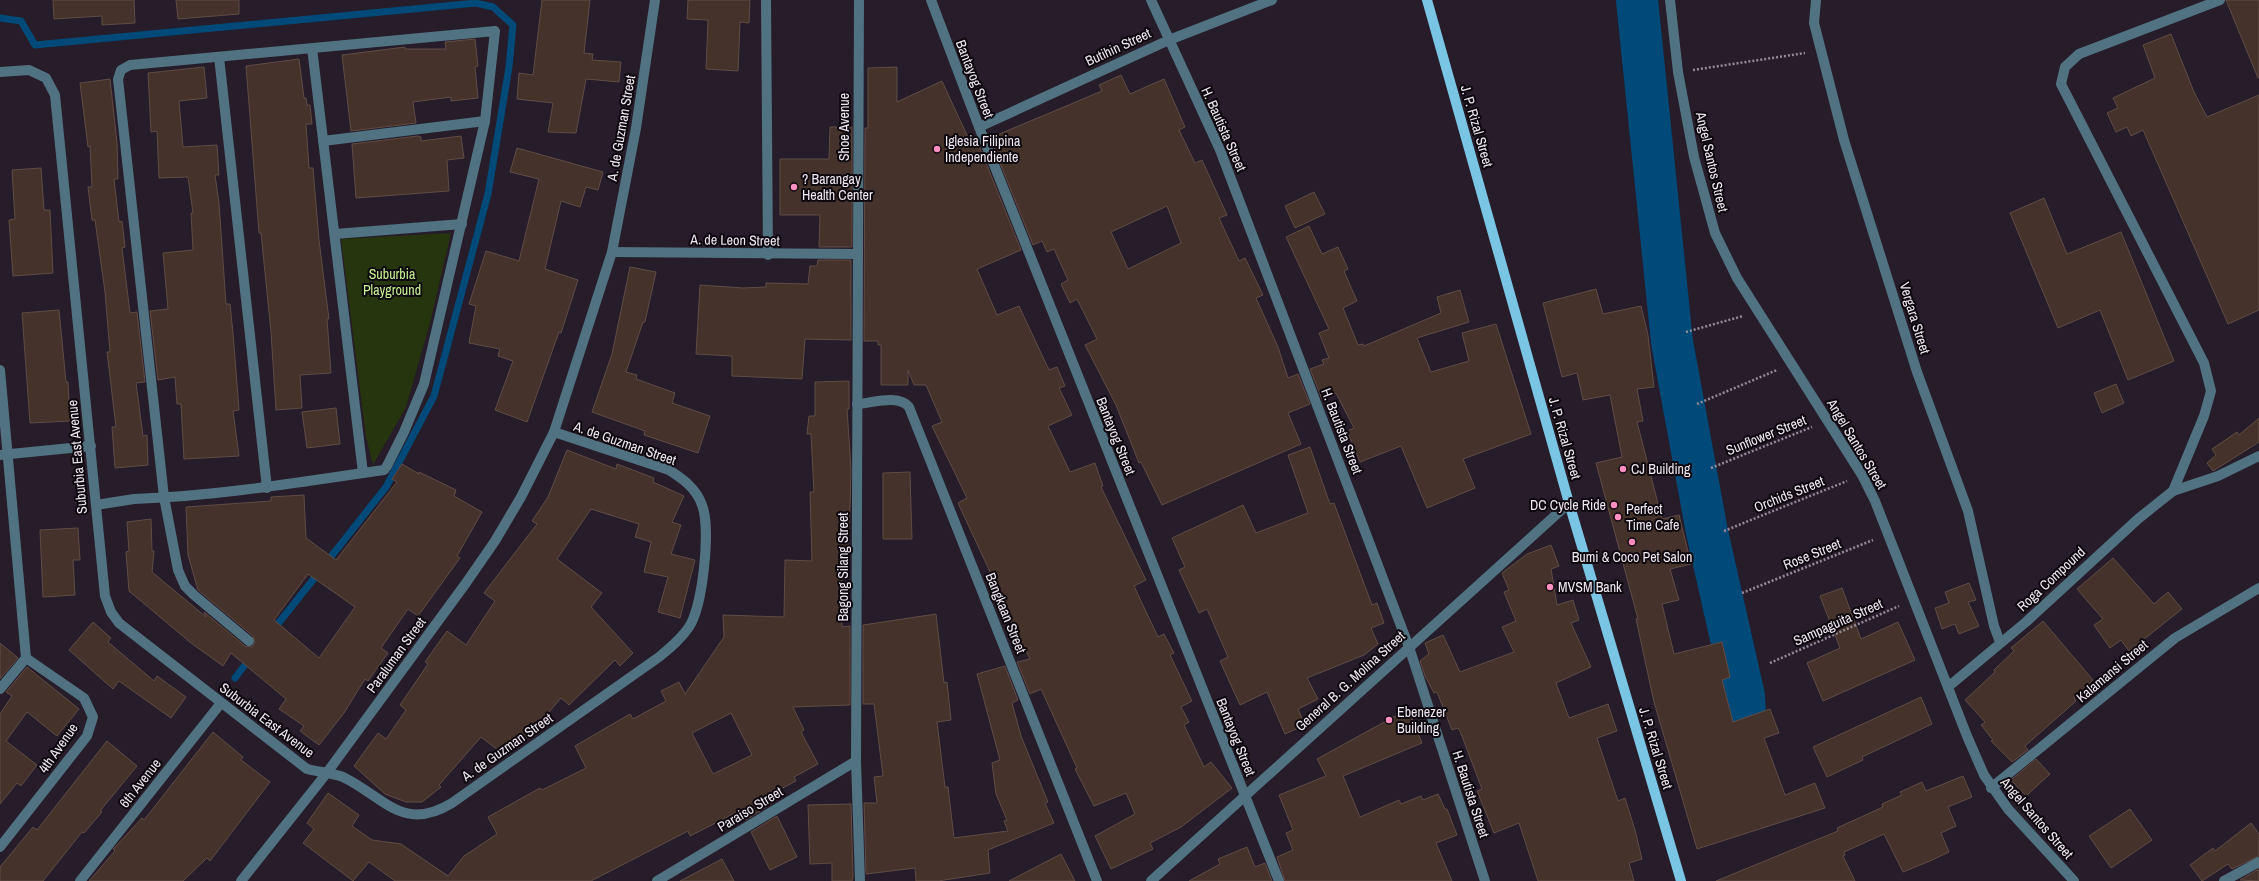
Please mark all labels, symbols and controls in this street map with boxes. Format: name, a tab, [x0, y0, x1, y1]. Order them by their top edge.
street label: Butihin Street	[1082, 24, 1154, 70]
street label: Bantayog Street	[952, 37, 998, 121]
street label: A. de Guzman Street	[603, 74, 639, 183]
street label: J. P. Rizal Street	[1457, 83, 1497, 169]
street label: H. Bautista Street	[1197, 84, 1251, 174]
street label: Shoe Avenue	[835, 93, 853, 161]
street label: Angel Santos Street	[1692, 109, 1732, 214]
place label: Iglesia Filipina Independiente	[945, 132, 1021, 166]
marker: Iglesia Filipina Independiente	[932, 144, 942, 154]
place label: ? Barangay Health Center	[802, 170, 873, 204]
marker: ? Barangay Health Center	[789, 182, 799, 192]
street label: A. de Leon Street	[689, 230, 780, 250]
park label: Suburbia Playground	[363, 265, 421, 299]
street label: Vergara Street	[1896, 280, 1934, 356]
street label: H. Bautista Street	[1317, 385, 1367, 477]
street label: Bantayog Street	[1092, 394, 1140, 478]
street label: J. P. Rizal Street	[1545, 395, 1585, 481]
street label: Angel Santos Street	[1822, 395, 1891, 492]
street label: Suburbia East Avenue	[63, 399, 91, 515]
street label: Sunflower Street	[1723, 411, 1809, 459]
street label: A. de Guzman Street	[570, 417, 679, 469]
place label: CJ Building	[1631, 460, 1691, 478]
marker: CJ Building	[1618, 464, 1628, 474]
street label: Orchids Street	[1751, 472, 1827, 516]
place label: DC Cycle Ride	[1530, 496, 1606, 514]
marker: DC Cycle Ride	[1609, 500, 1619, 510]
place label: Perfect Time Cafe	[1626, 500, 1679, 534]
street label: Bagong Silang Street	[834, 512, 852, 622]
marker: Perfect Time Cafe	[1613, 512, 1623, 522]
street label: Rose Street	[1781, 534, 1843, 574]
marker: Bumi & Coco Pet Salon	[1627, 537, 1637, 547]
street label: Roga Compound	[2013, 543, 2089, 615]
place label: Bumi & Coco Pet Salon	[1572, 548, 1692, 566]
street label: Bangkaan Street	[982, 570, 1030, 656]
place label: MVSM Bank	[1558, 578, 1622, 596]
marker: MVSM Bank	[1545, 582, 1555, 592]
street label: Sampaguita Street	[1791, 594, 1885, 650]
street label: Paraluman Street	[362, 614, 430, 696]
street label: General B. G. Molina Street	[1291, 627, 1409, 735]
street label: Kalamansi Street	[2072, 636, 2152, 706]
street label: Suburbia East Avenue	[216, 678, 318, 762]
street label: Bantayog Street	[1212, 695, 1260, 779]
place label: Ebenezer Building	[1397, 703, 1446, 737]
street label: J. P. Rizal Street	[1635, 705, 1677, 791]
street label: A. de Guzman Street	[457, 709, 556, 786]
marker: Ebenezer Building	[1384, 715, 1394, 725]
street label: 4th Avenue	[34, 719, 82, 777]
street label: H. Bautista Street	[1448, 748, 1494, 840]
street label: 6th Avenue	[115, 755, 165, 811]
street label: Angel Santos Street	[1996, 773, 2077, 862]
street label: Paraiso Street	[714, 782, 786, 836]

